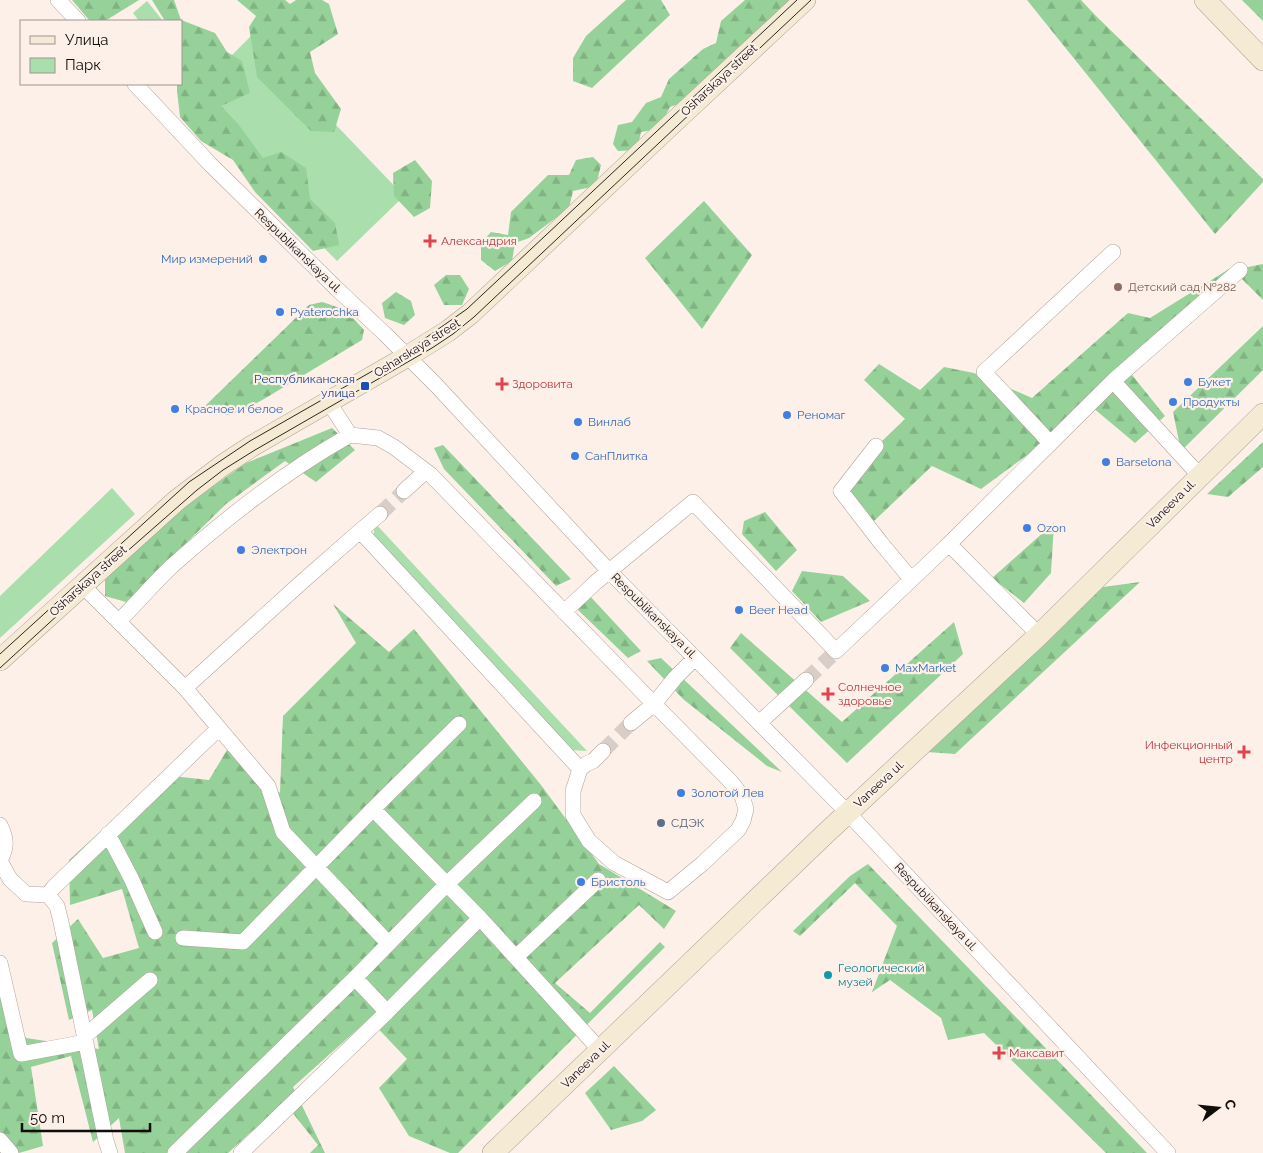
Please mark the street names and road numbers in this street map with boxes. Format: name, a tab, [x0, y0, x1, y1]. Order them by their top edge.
street label: Osharskaya street	[678, 41, 760, 119]
street label: Respublikanskaya ul.	[252, 206, 344, 296]
street label: Osharskaya street	[371, 316, 463, 380]
street label: Vaneeva ul.	[1144, 477, 1198, 531]
street label: Osharskaya street	[47, 543, 129, 619]
street label: Respublikanskaya ul.	[608, 570, 700, 662]
street label: Vaneeva ul.	[851, 757, 907, 811]
street label: Respublikanskaya ul.	[892, 860, 980, 954]
street label: Vaneeva ul.	[558, 1037, 614, 1091]

